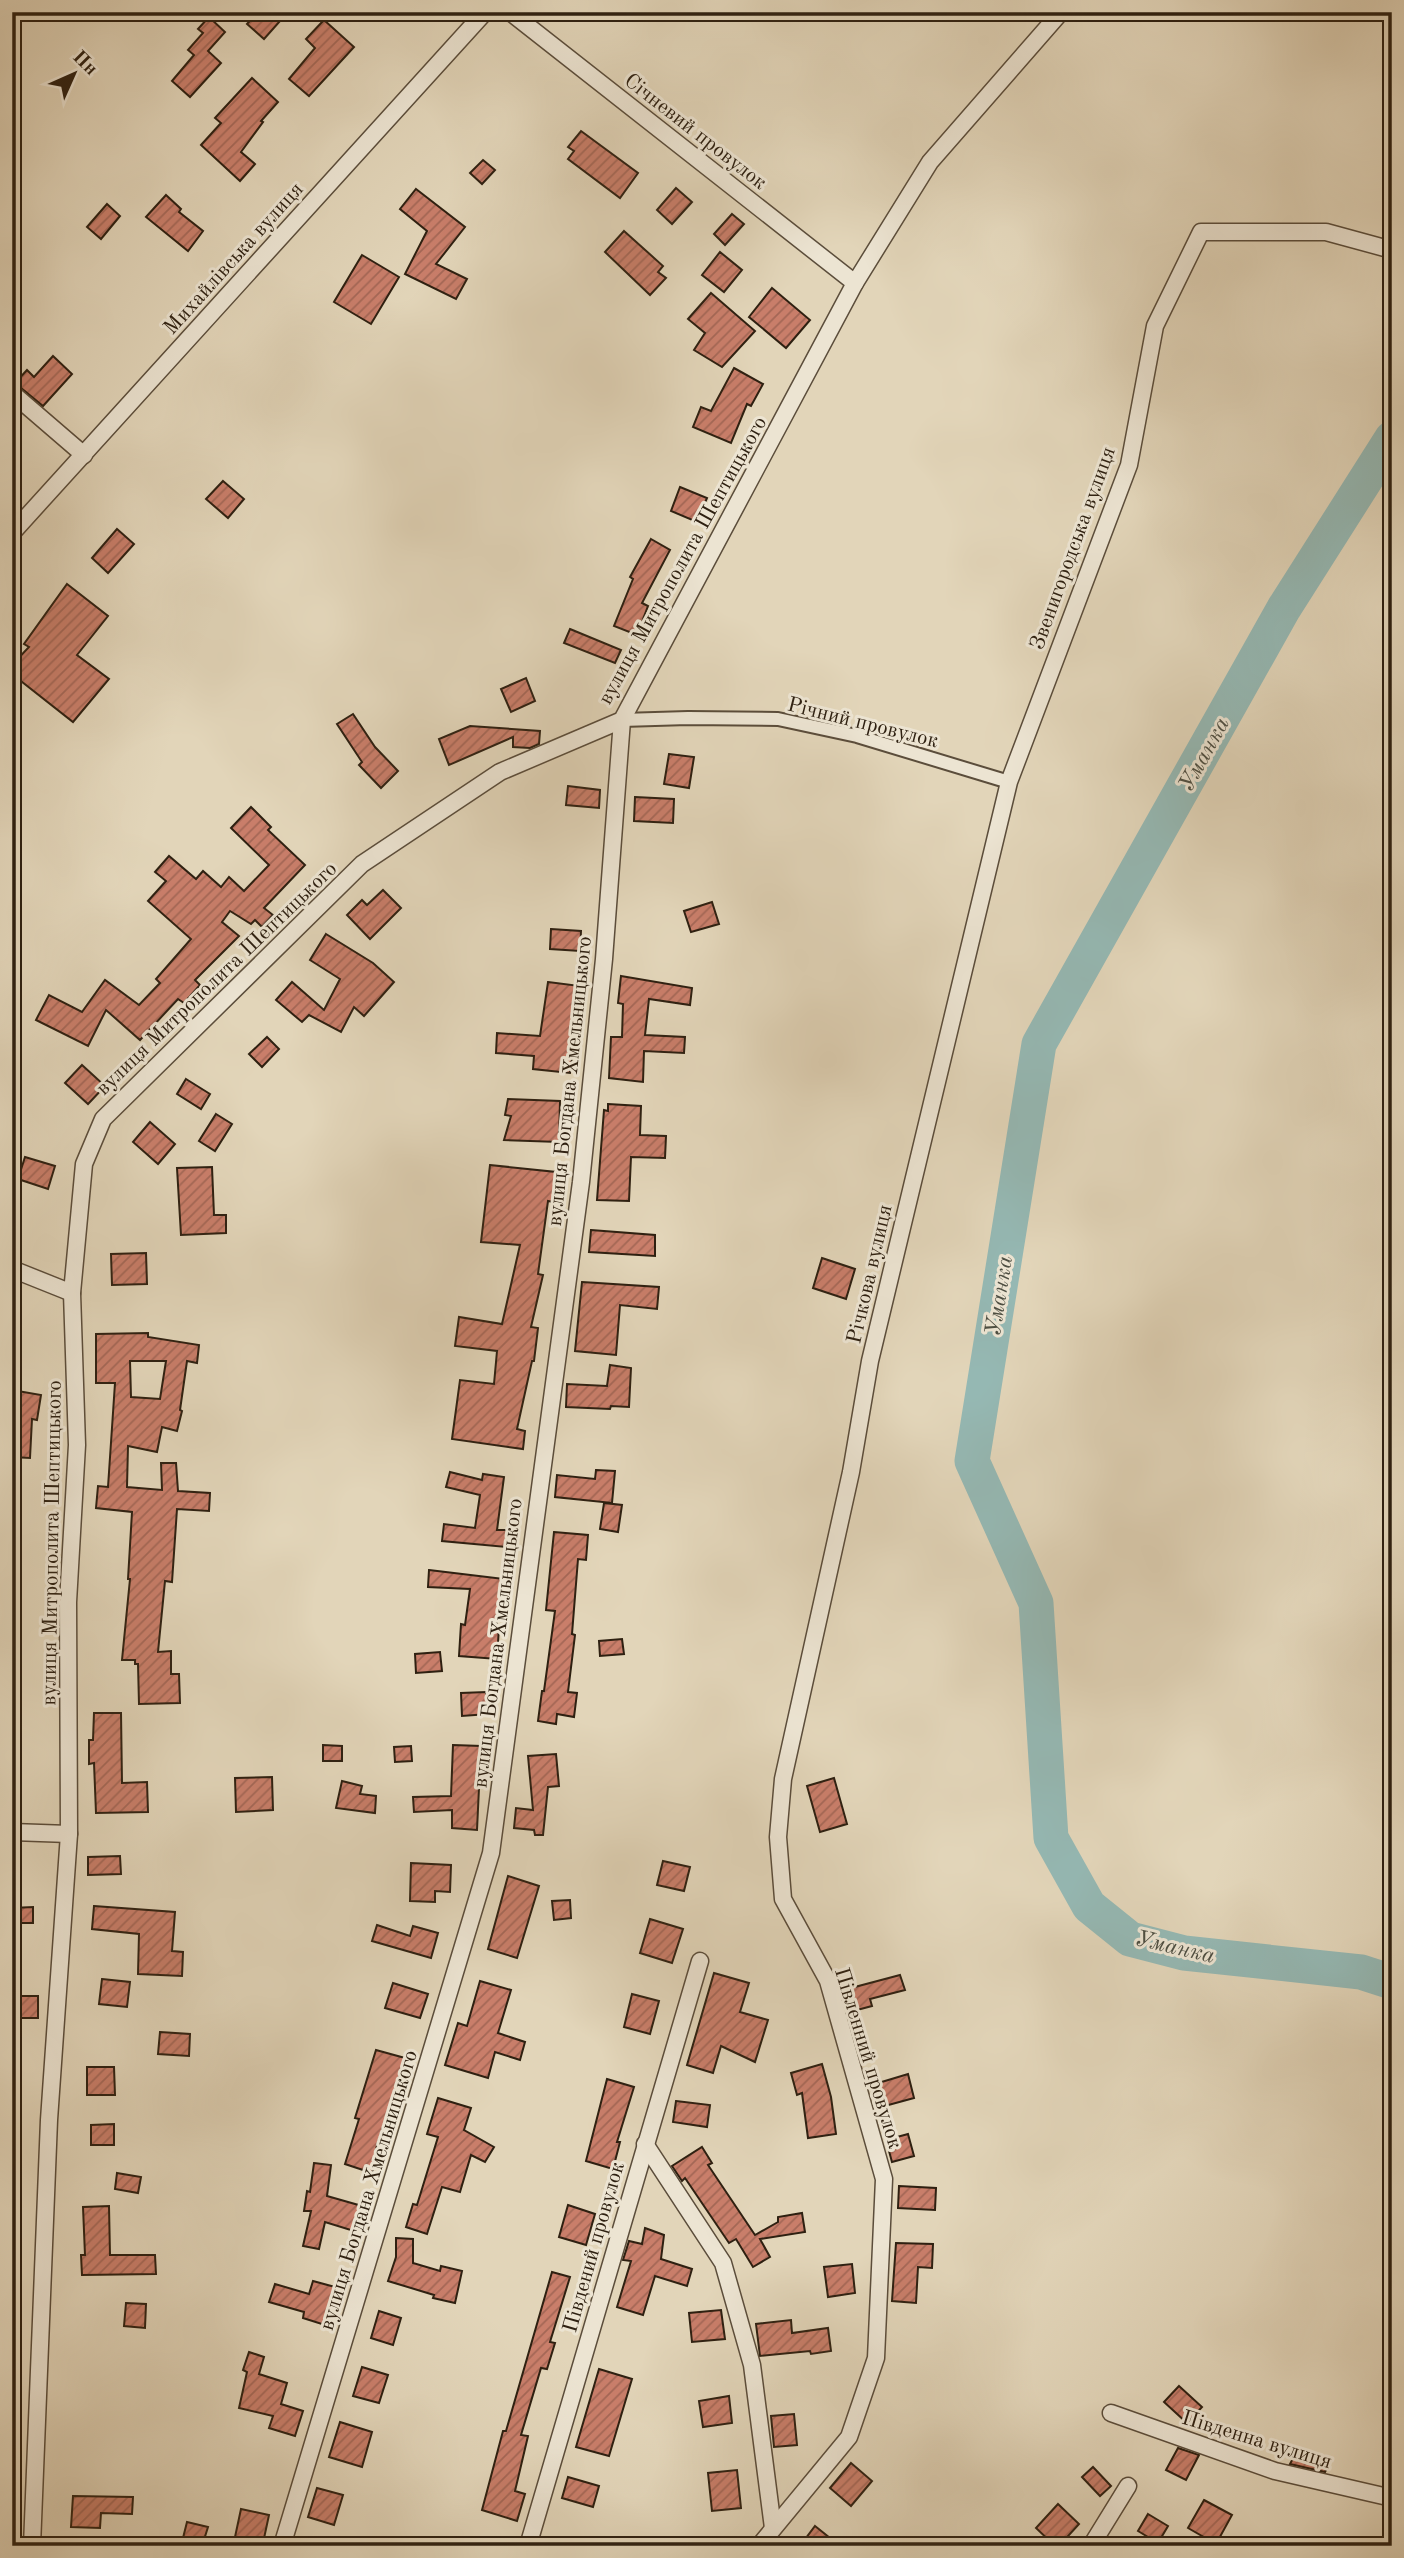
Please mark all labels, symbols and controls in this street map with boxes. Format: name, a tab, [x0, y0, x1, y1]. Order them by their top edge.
north arrow	[38, 38, 108, 108]
text: Пн	[68, 48, 100, 80]
street label: Січневий провулок	[620, 70, 771, 194]
street label: Михайлівська вулиця	[160, 179, 308, 339]
street label: вулиця Митрополита Шептицького	[595, 413, 771, 708]
street label: Звенигородська вулиця	[1027, 444, 1120, 653]
street label: Річний провулок	[785, 695, 941, 752]
water label: Уманка	[1174, 713, 1234, 796]
street label: вулиця Митрополита Шептицького	[93, 858, 341, 1100]
street label: вулиця Богдана Хмельницького	[545, 935, 596, 1227]
street label: Річкова вулиця	[844, 1203, 897, 1346]
water label: Уманка	[982, 1254, 1017, 1338]
street label: вулиця Митрополита Шептицького	[39, 1380, 66, 1706]
street label: вулиця Богдана Хмельницького	[470, 1497, 527, 1789]
water label: Уманка	[1132, 1927, 1217, 1968]
street label: Півленний провулок	[830, 1965, 905, 2152]
street label: вулиця Богдана Хмельницького	[317, 2048, 422, 2333]
street label: Південий провулок	[560, 2159, 629, 2335]
street label: Південна вулиця	[1179, 2408, 1334, 2473]

